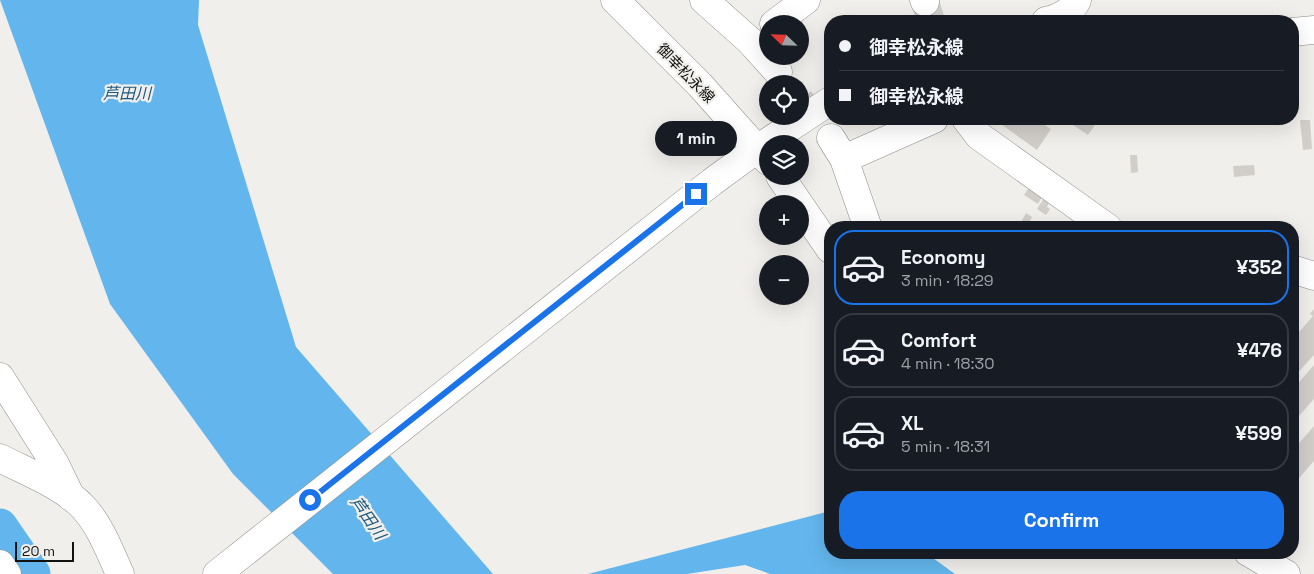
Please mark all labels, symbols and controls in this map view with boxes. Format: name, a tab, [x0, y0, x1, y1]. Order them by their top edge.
north arrow	[759, 15, 809, 65]
map controls	[759, 15, 809, 305]
text: 御幸松永線	[869, 35, 964, 60]
street label: 御幸松永線	[653, 39, 719, 107]
button: locate	[759, 75, 809, 125]
water label: 芦田川	[103, 83, 153, 104]
text: 御幸松永線	[869, 84, 964, 109]
callout: 1 min	[655, 121, 737, 156]
text: 1 min	[676, 128, 716, 149]
button: layers	[759, 135, 809, 185]
route end	[685, 183, 707, 205]
button: +	[759, 195, 809, 245]
icon: car	[841, 245, 886, 290]
text: Economy	[901, 245, 985, 270]
button: −	[759, 255, 809, 305]
text: ¥352	[1236, 255, 1282, 280]
text: 3 min · 18:29	[901, 270, 994, 291]
icon: car	[841, 328, 886, 373]
text: Comfort	[901, 328, 977, 353]
text: ¥476	[1237, 338, 1282, 363]
text: 4 min · 18:30	[901, 353, 994, 374]
icon: car	[841, 411, 886, 456]
text: XL	[901, 411, 924, 436]
text: ¥599	[1235, 421, 1282, 446]
text: 5 min · 18:31	[901, 436, 990, 457]
route start	[299, 489, 321, 511]
button: Confirm	[839, 491, 1284, 549]
water label: 芦田川	[346, 492, 392, 545]
scale bar	[15, 539, 74, 562]
text: 20 m	[22, 542, 55, 560]

